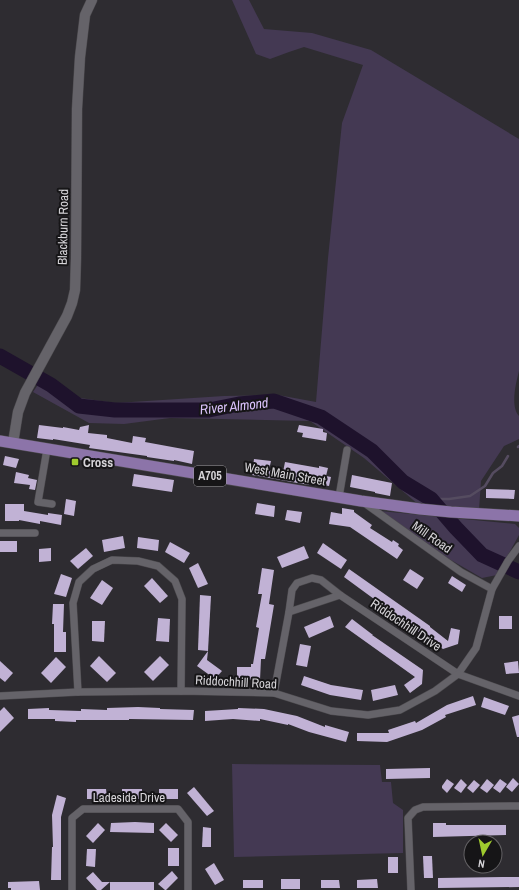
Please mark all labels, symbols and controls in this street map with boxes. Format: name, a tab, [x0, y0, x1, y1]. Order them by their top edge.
street label: Blackburn Road	[54, 189, 72, 265]
water label: River Almond	[199, 393, 270, 419]
place label: Cross	[83, 454, 113, 471]
marker: Cross	[70, 457, 80, 467]
street label: West Main Street	[243, 458, 327, 490]
road number: A705	[194, 466, 226, 486]
street label: Mill Road	[409, 517, 455, 557]
street label: Riddochhill Drive	[367, 595, 445, 655]
street label: Riddochhill Road	[195, 671, 277, 693]
street label: Ladeside Drive	[93, 789, 165, 806]
north arrow	[463, 834, 503, 874]
text: N	[477, 856, 486, 871]

